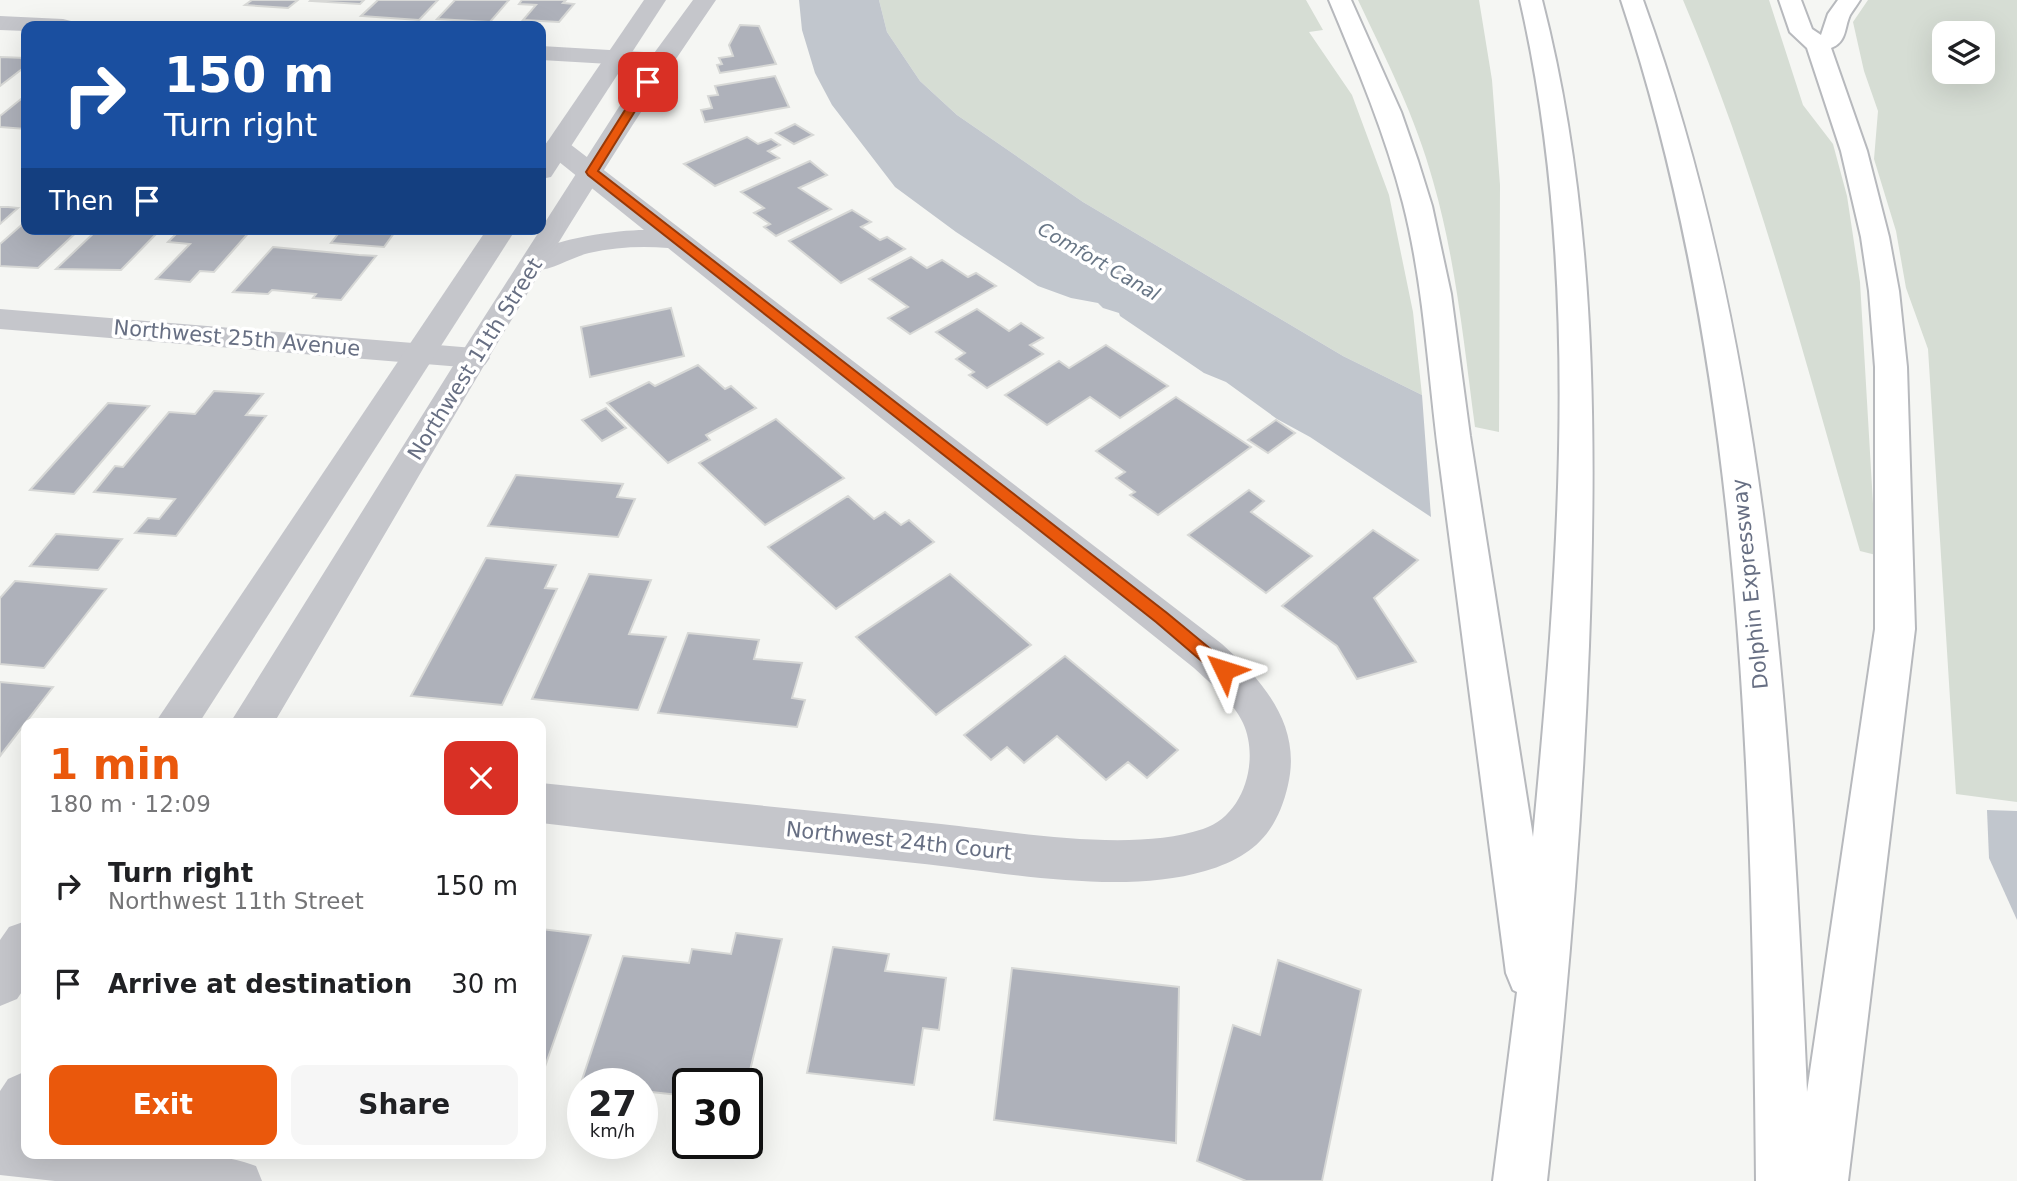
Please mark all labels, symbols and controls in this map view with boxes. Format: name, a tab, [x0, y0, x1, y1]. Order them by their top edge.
map controls	[1932, 21, 1995, 84]
button: layers	[1932, 21, 1995, 84]
text: 150 m	[164, 47, 334, 104]
icon: right	[49, 49, 140, 140]
pin	[618, 52, 678, 112]
icon: arrive	[629, 63, 667, 101]
text: Turn right	[164, 106, 317, 144]
icon: arrive	[128, 182, 166, 220]
text: Then	[49, 186, 114, 216]
water label: Comfort Canal	[1034, 217, 1164, 305]
street label: Northwest 11th Street	[403, 254, 547, 464]
street label: Northwest 25th Avenue	[113, 315, 361, 361]
street label: Dolphin Expressway	[1727, 477, 1773, 691]
position arrow	[1187, 633, 1261, 707]
text: 1 min	[49, 740, 181, 789]
button: close	[444, 741, 518, 815]
text: 180 m · 12:09	[49, 791, 211, 817]
street label: Northwest 24th Court	[785, 817, 1013, 865]
text: Turn right	[108, 858, 253, 888]
icon: right	[49, 867, 87, 905]
text: 150 m	[435, 871, 518, 901]
text: Northwest 11th Street	[108, 888, 364, 914]
icon: arrive	[49, 965, 87, 1003]
text: Arrive at destination	[108, 969, 412, 999]
text: 30 m	[451, 969, 518, 999]
button: Exit	[49, 1065, 277, 1145]
button: Share	[291, 1065, 518, 1145]
speed limit sign: 30	[672, 1068, 763, 1159]
text: 27	[588, 1084, 637, 1124]
text: km/h	[590, 1120, 635, 1141]

